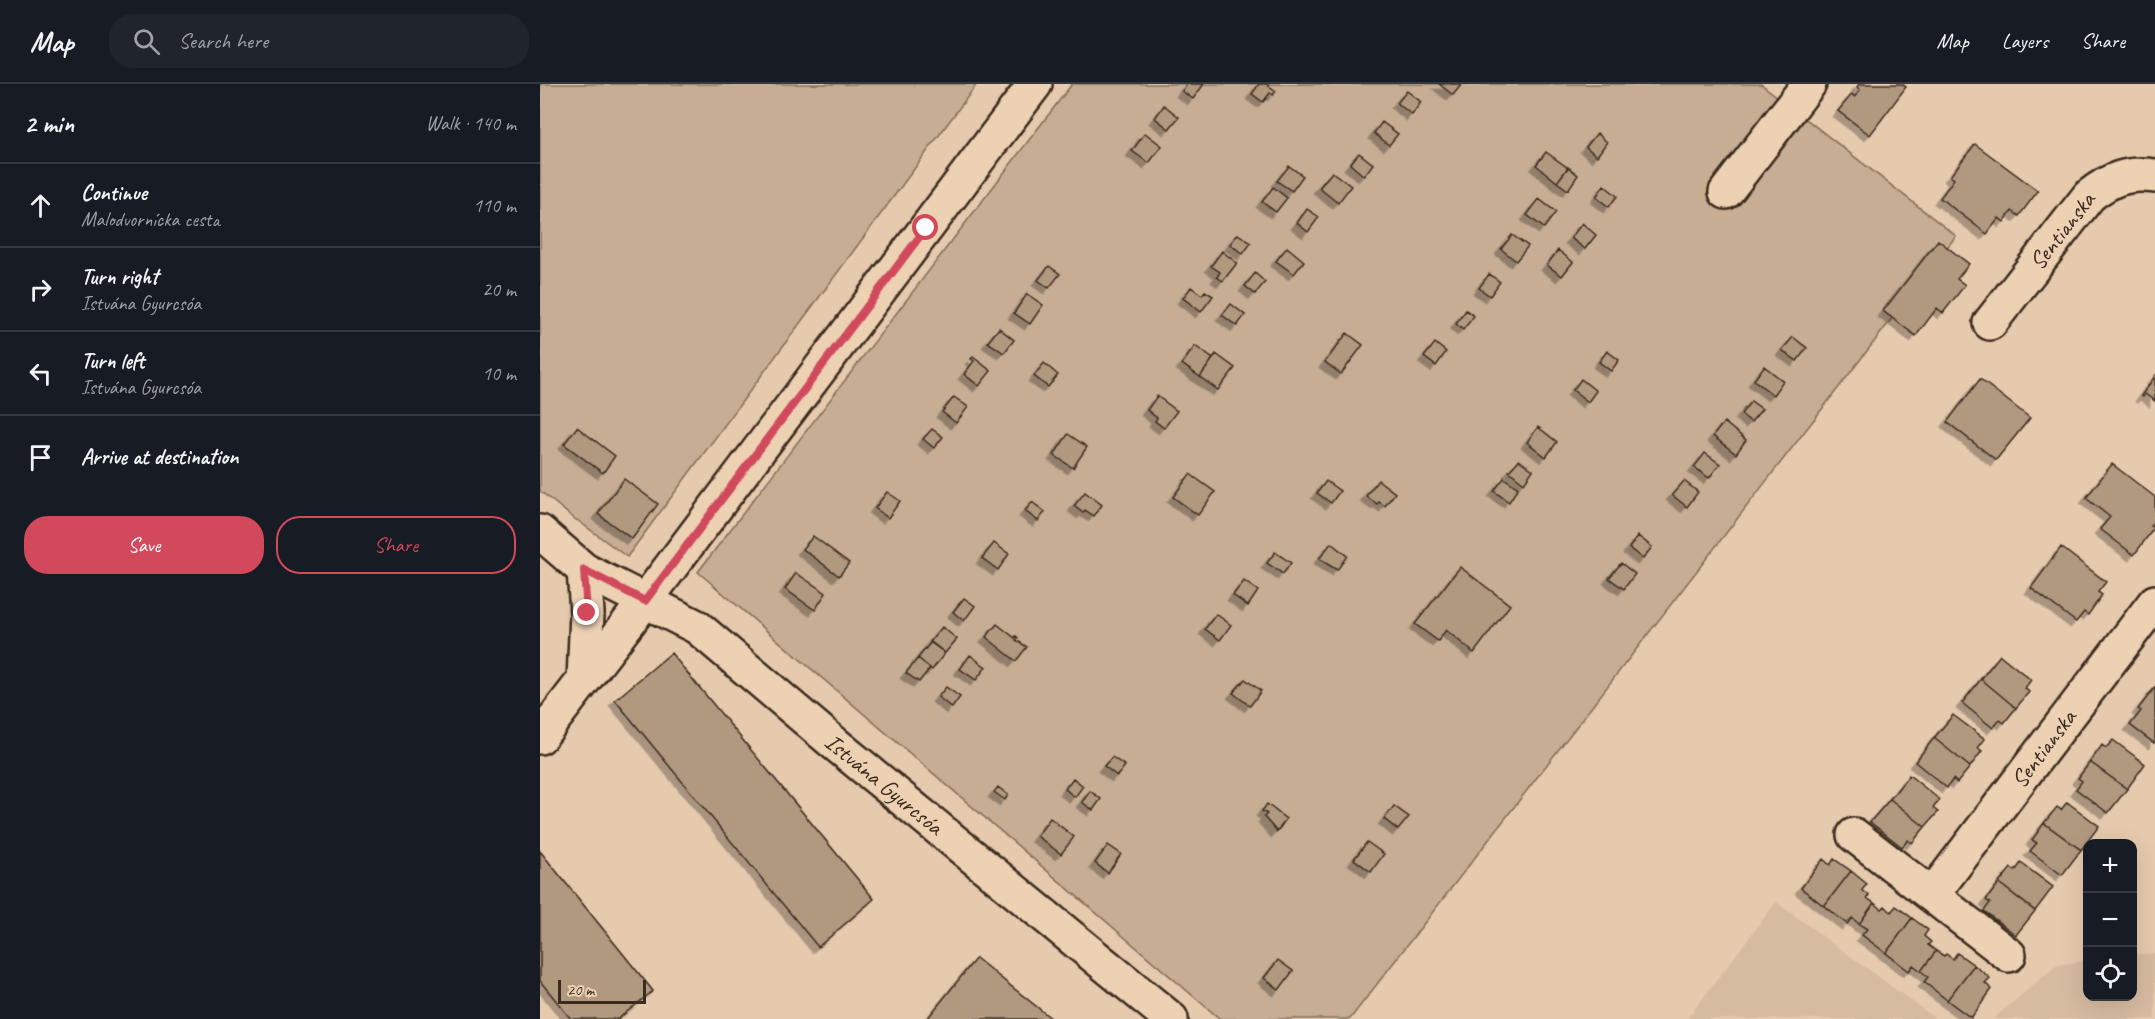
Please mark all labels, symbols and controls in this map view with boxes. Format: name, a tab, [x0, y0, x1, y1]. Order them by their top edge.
search box	[109, 14, 529, 68]
text: Map	[30, 24, 73, 59]
icon: search	[130, 25, 163, 58]
text: Search here	[178, 27, 268, 55]
text: Map	[1936, 28, 1969, 54]
text: Layers	[2002, 28, 2048, 54]
text: Share	[2081, 28, 2125, 54]
text: 2 min	[24, 107, 74, 140]
text: Walk · 140 m	[426, 111, 516, 136]
text: Continue	[81, 179, 147, 207]
street label: Sentianska	[2022, 185, 2102, 276]
icon: ahead	[24, 189, 57, 222]
text: 110 m	[473, 193, 516, 218]
text: Malodvornícka cesta	[81, 207, 220, 232]
route start	[912, 214, 938, 240]
text: Turn right	[81, 263, 158, 291]
icon: right	[24, 273, 57, 306]
text: 20 m	[482, 277, 516, 302]
text: Istvána Gyurcsóa	[81, 291, 201, 316]
text: Turn left	[81, 347, 145, 375]
icon: left	[24, 357, 57, 390]
text: 10 m	[482, 361, 516, 386]
text: Istvána Gyurcsóa	[81, 375, 201, 400]
icon: arrive	[24, 441, 57, 474]
text: Arrive at destination	[81, 443, 238, 471]
button: Save	[24, 516, 264, 574]
button: Share	[276, 516, 516, 574]
route end	[573, 599, 599, 625]
street label: Sentianska	[2004, 702, 2084, 794]
street label: Istvána Gyurcsóa	[819, 727, 951, 842]
map controls	[2083, 839, 2137, 1001]
button: +	[2083, 839, 2137, 893]
button: −	[2083, 893, 2137, 947]
button: locate	[2083, 947, 2137, 1001]
scale bar	[558, 977, 646, 1004]
text: 20 m	[567, 980, 594, 1000]

